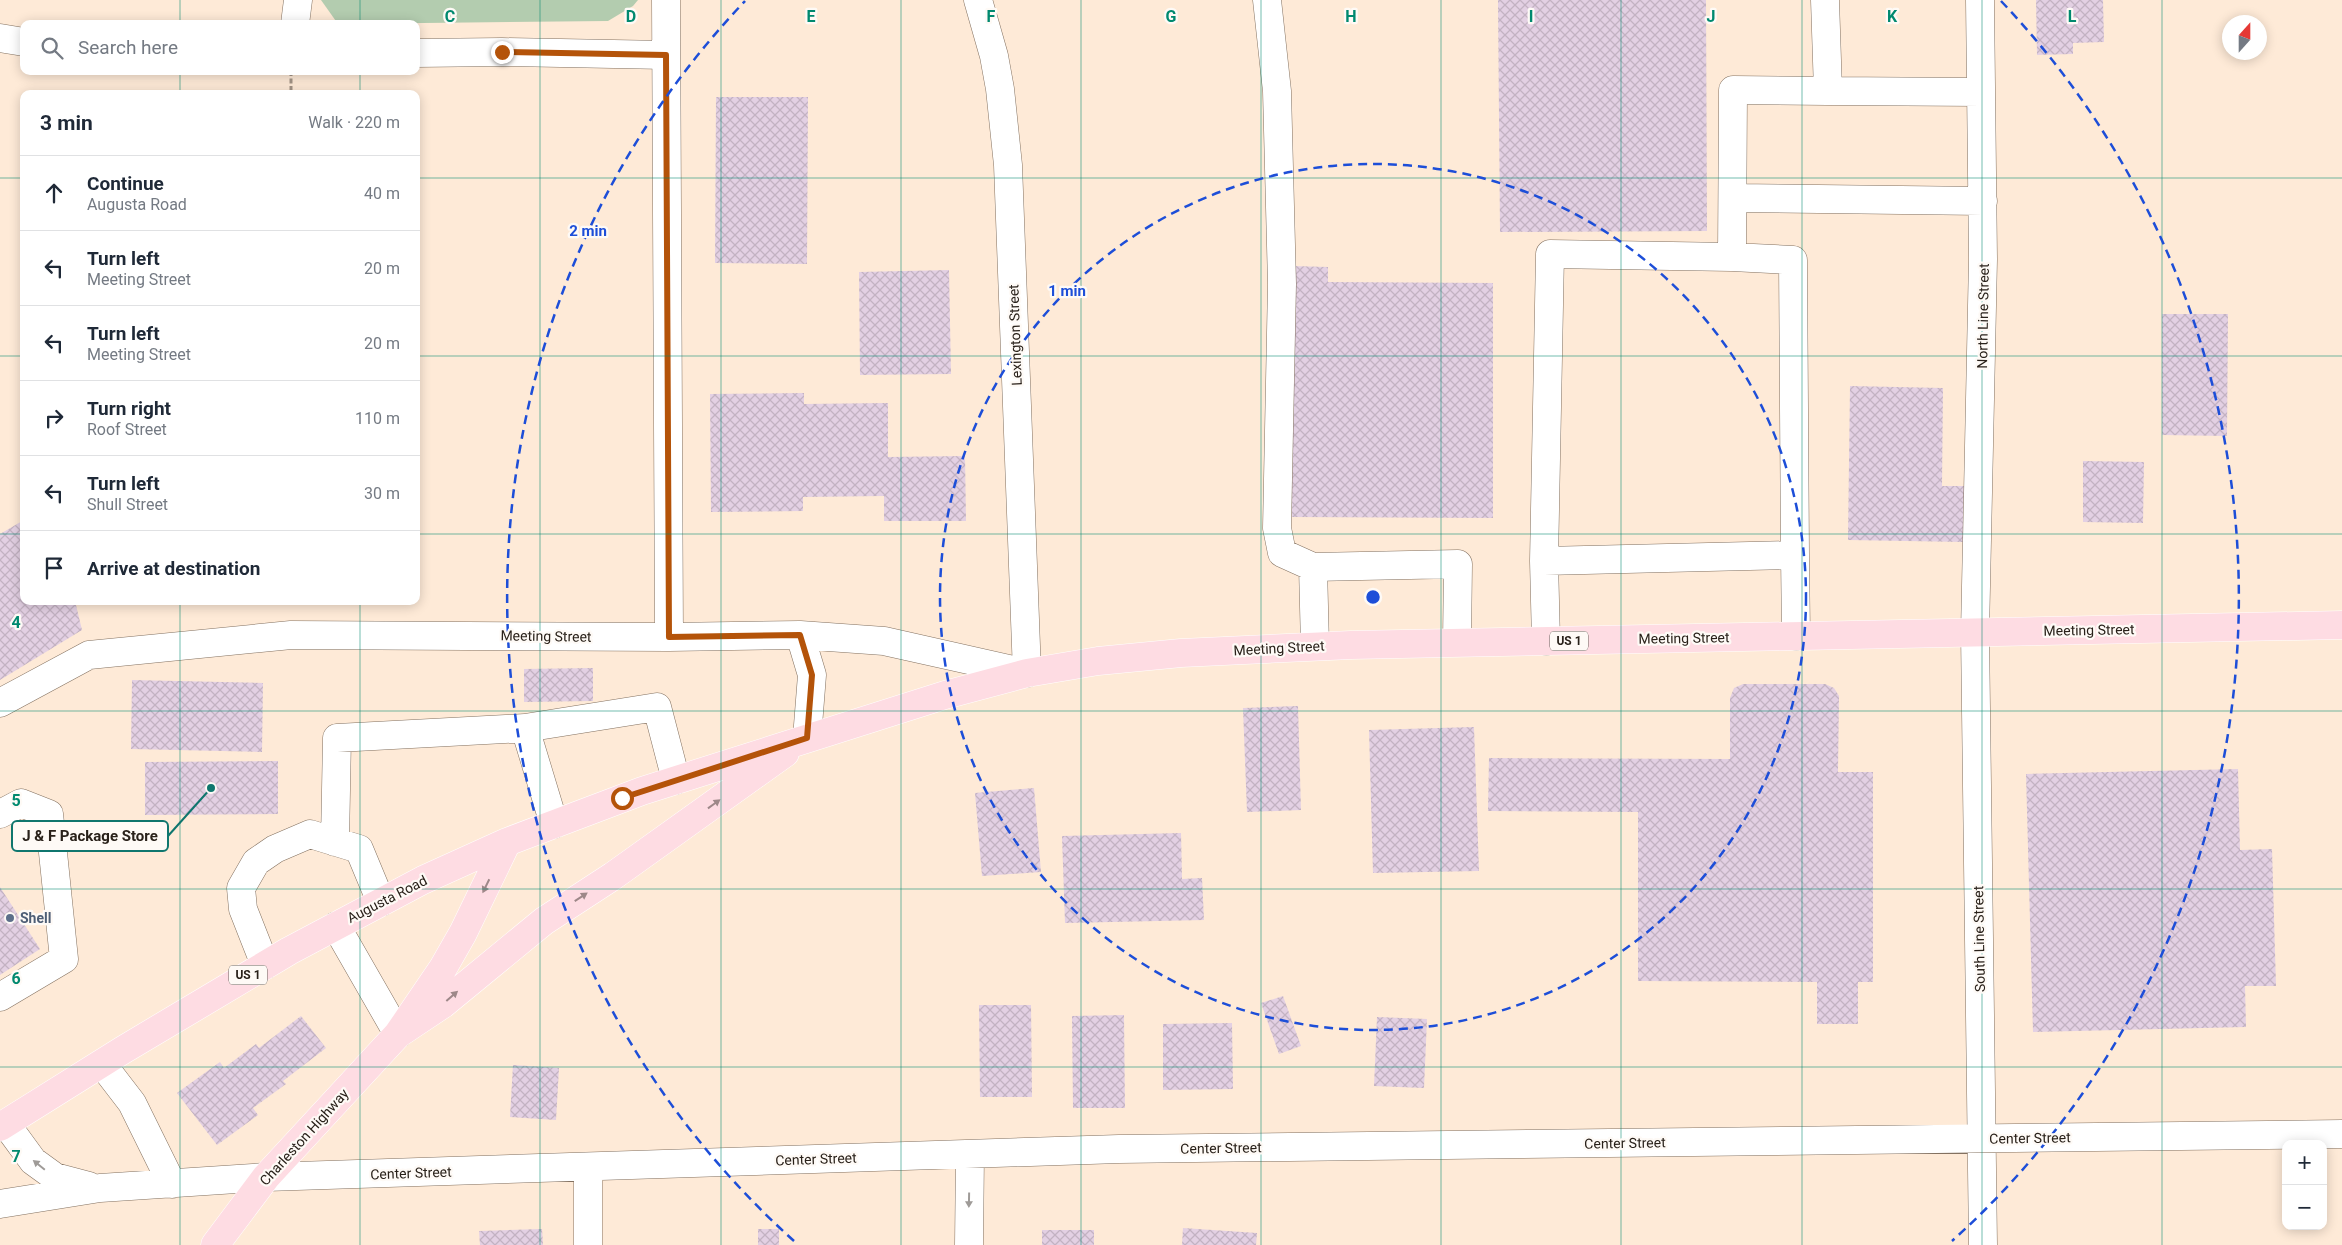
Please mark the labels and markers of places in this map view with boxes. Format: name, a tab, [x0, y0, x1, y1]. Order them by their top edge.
centre of rings	[1364, 588, 1382, 606]
callout: J & F Package Store	[12, 821, 168, 851]
place label: Shell	[20, 910, 51, 926]
marker: Shell	[4, 912, 16, 924]

